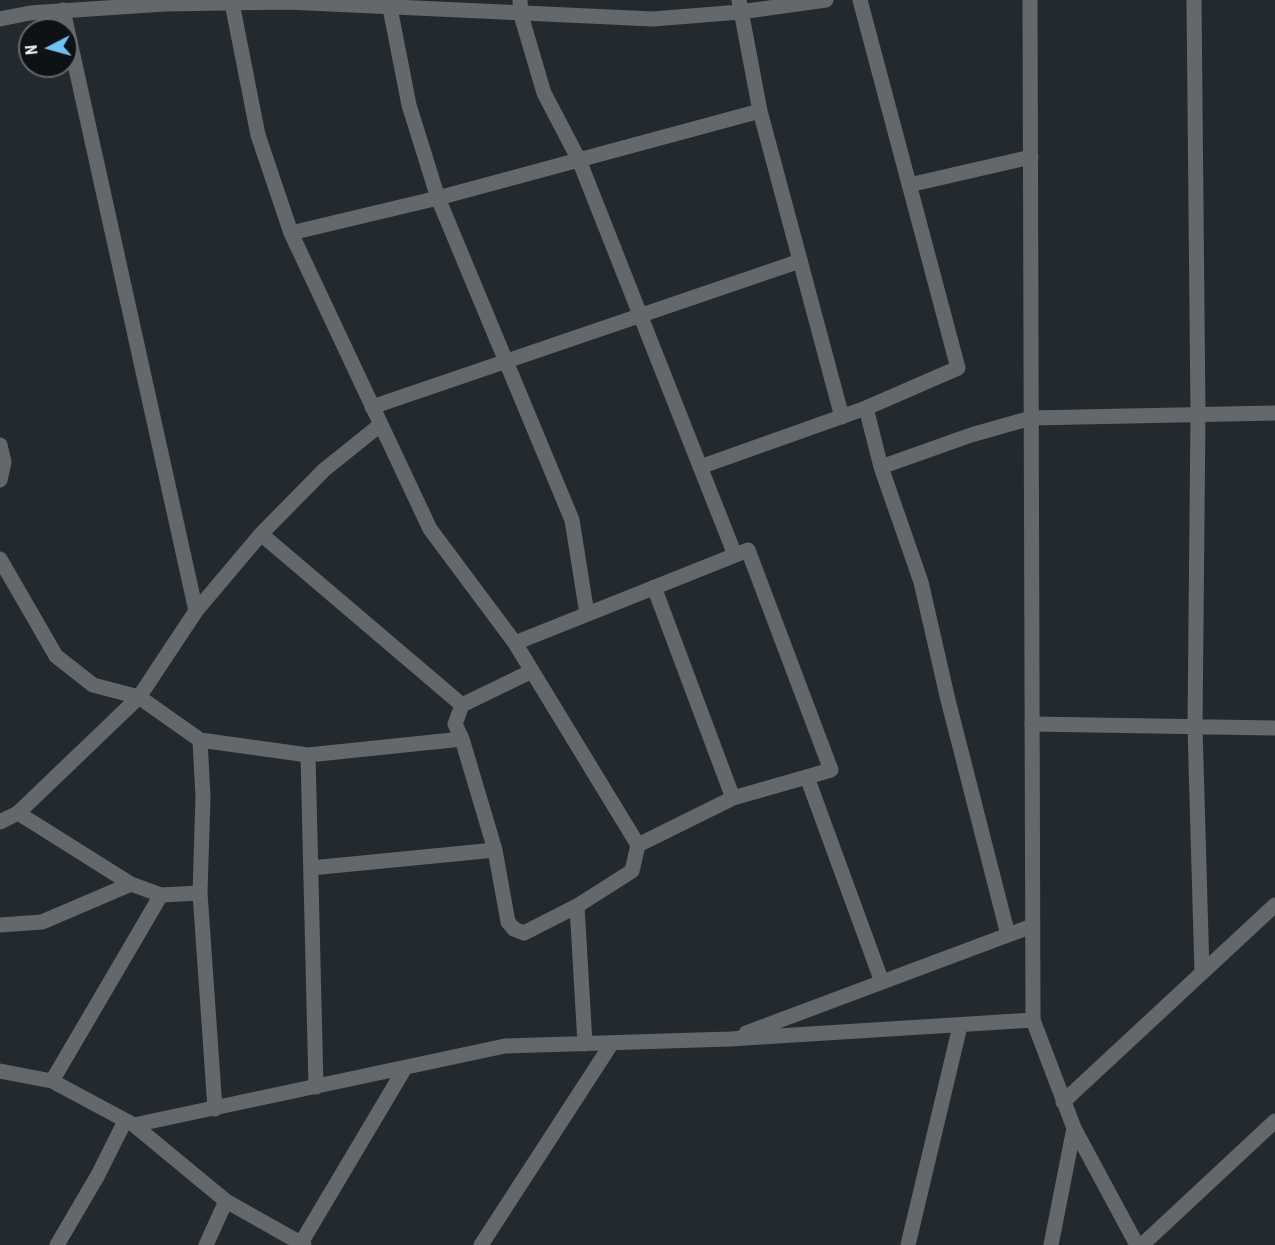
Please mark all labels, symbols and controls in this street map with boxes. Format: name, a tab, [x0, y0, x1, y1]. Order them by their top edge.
north arrow	[18, 18, 78, 78]
text: N	[22, 44, 42, 56]

